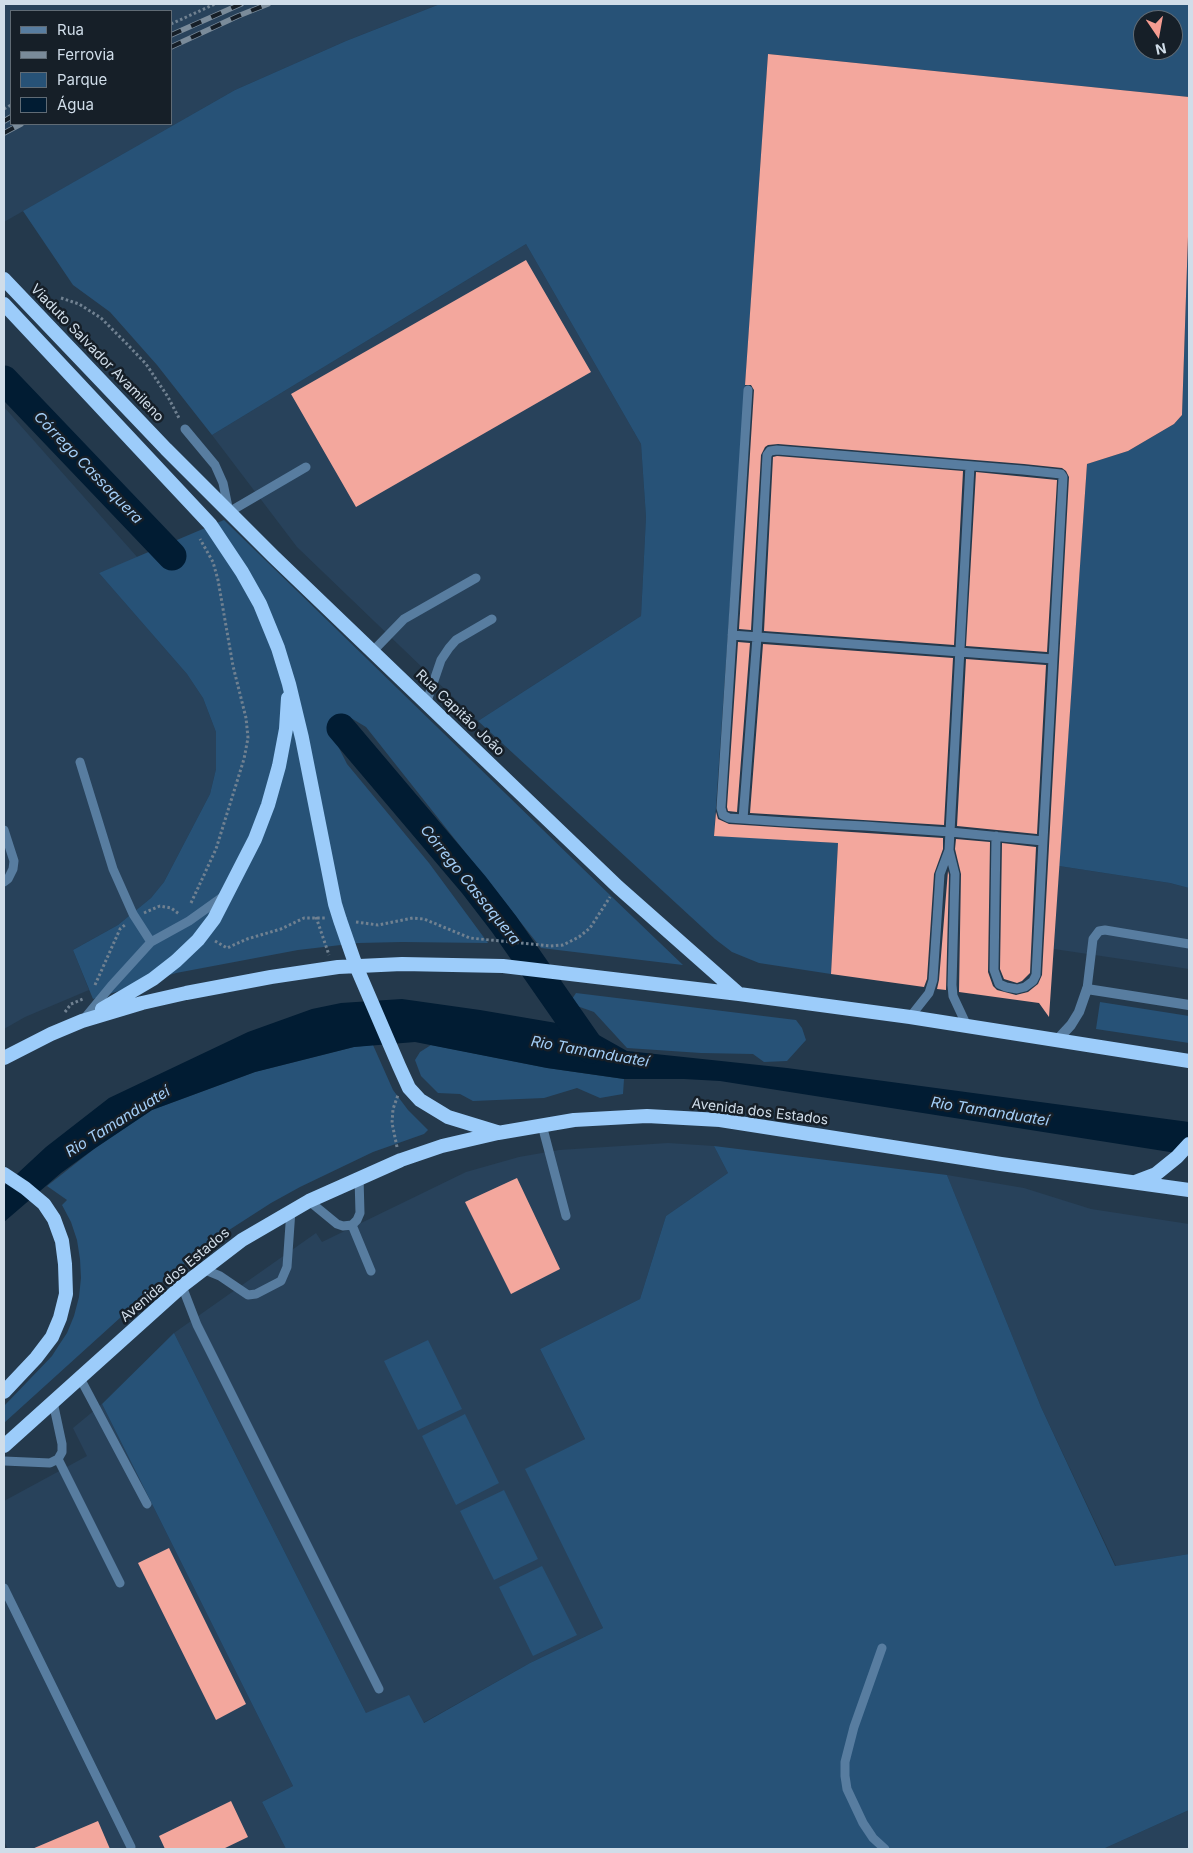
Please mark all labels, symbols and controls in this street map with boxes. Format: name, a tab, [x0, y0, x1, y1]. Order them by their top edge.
legend	[10, 10, 172, 125]
north arrow	[1133, 10, 1183, 60]
text: Rua	[57, 20, 84, 39]
text: N	[1154, 40, 1168, 59]
text: Ferrovia	[57, 45, 114, 64]
text: Parque	[57, 70, 107, 89]
text: Água	[57, 95, 94, 114]
street label: Viaduto Salvador Avamileno	[27, 281, 167, 425]
water label: Córrego Cassaquera	[30, 408, 146, 528]
street label: Rua Capitão João	[412, 666, 508, 760]
water label: Córrego Cassaquera	[416, 822, 524, 948]
water label: Rio Tamanduateí	[529, 1033, 651, 1071]
water label: Rio Tamanduateí	[62, 1083, 174, 1161]
water label: Rio Tamanduateí	[929, 1094, 1051, 1130]
street label: Avenida dos Estados	[691, 1095, 829, 1129]
street label: Avenida dos Estados	[117, 1224, 233, 1326]

